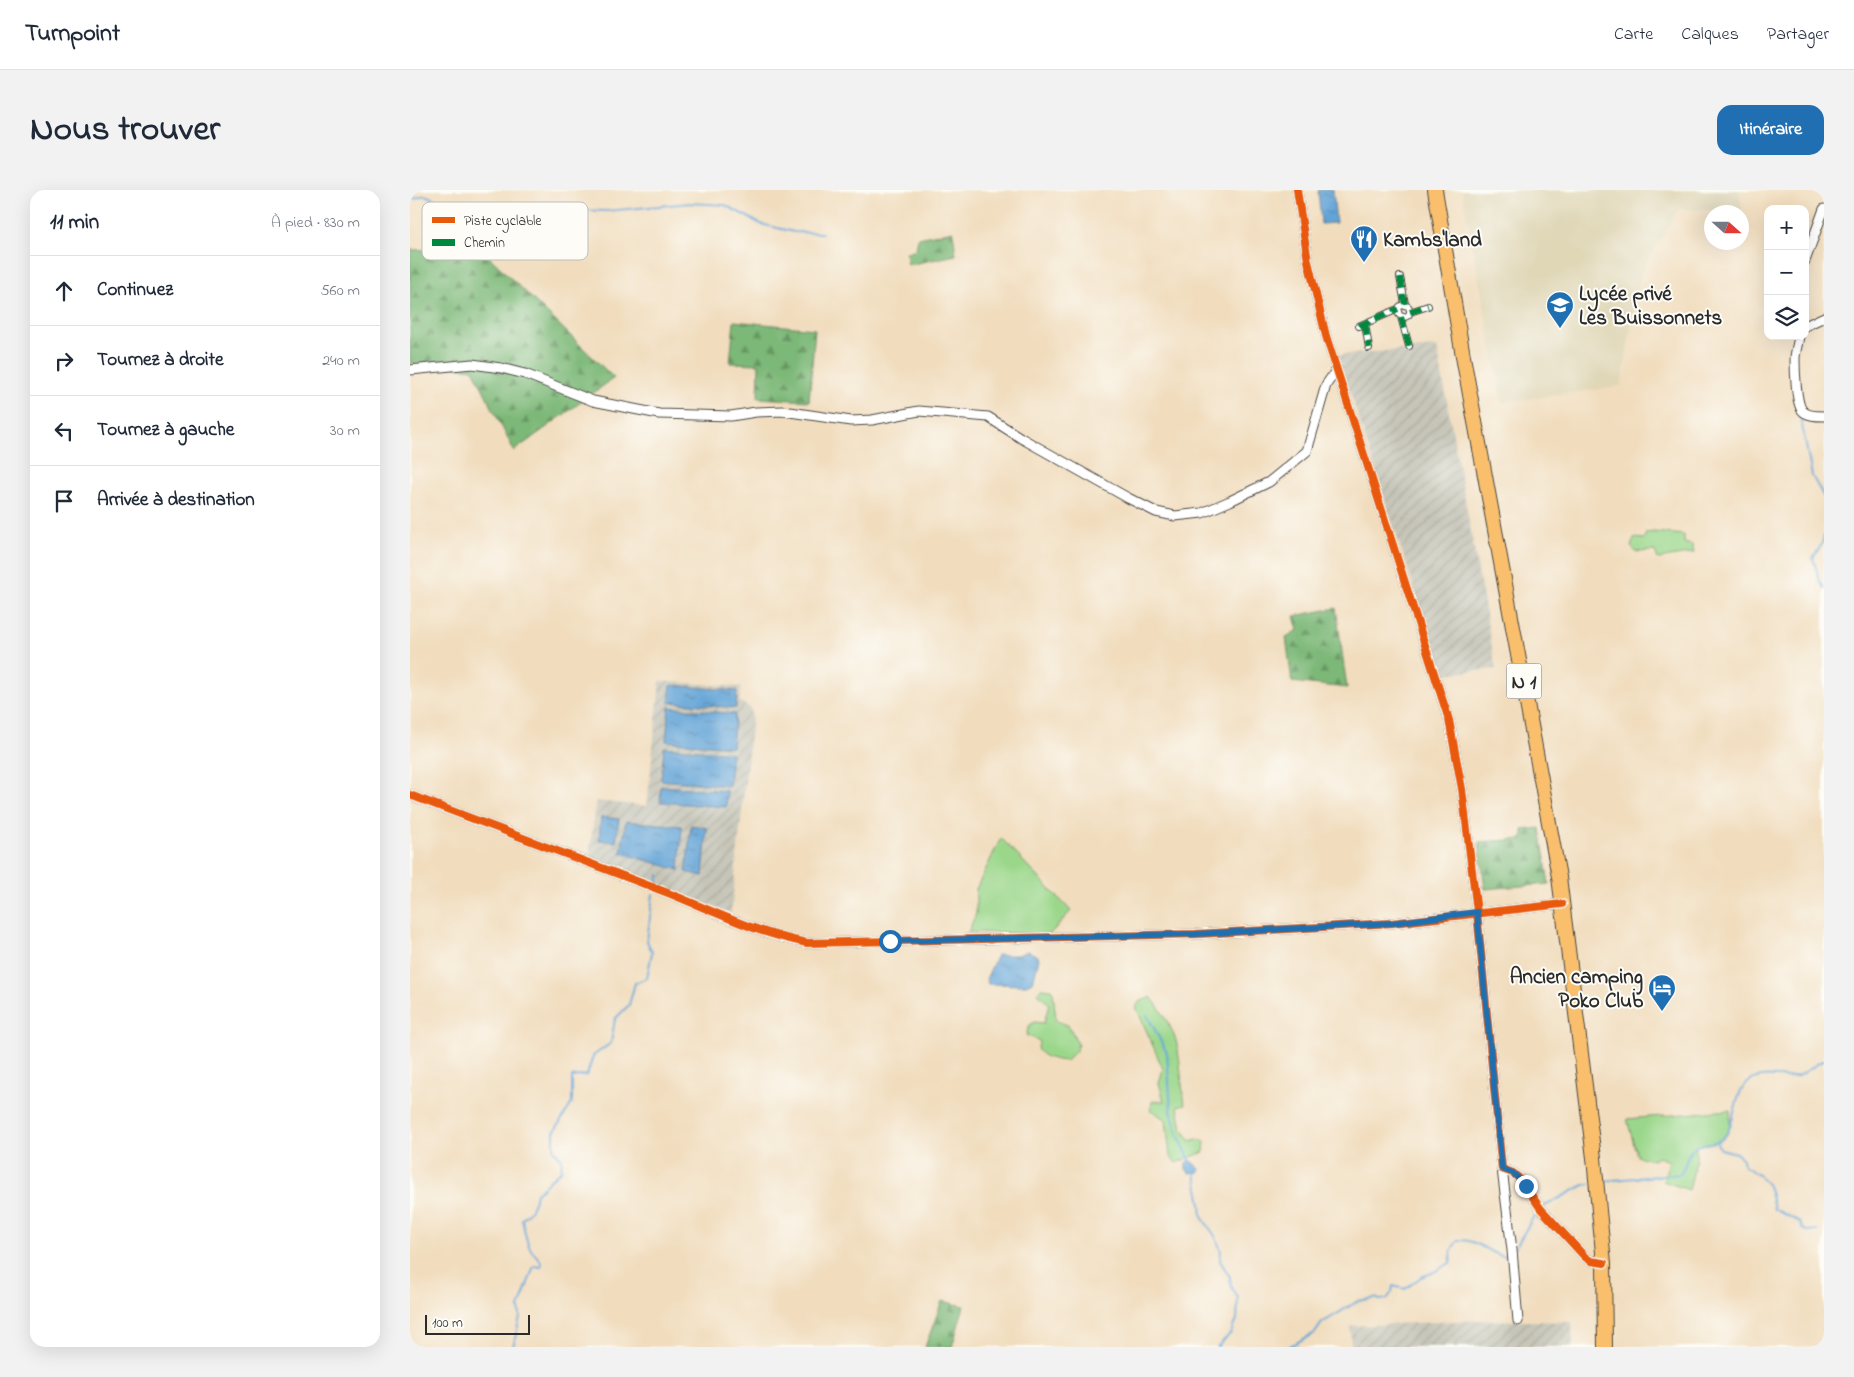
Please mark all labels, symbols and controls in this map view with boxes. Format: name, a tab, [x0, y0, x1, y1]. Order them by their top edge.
text: Turnpoint	[25, 17, 120, 52]
text: Carte	[1614, 22, 1653, 48]
text: Calques	[1681, 22, 1739, 48]
text: Partager	[1767, 22, 1829, 48]
text: Nous trouver	[30, 105, 220, 156]
button: Itinéraire	[1717, 105, 1824, 155]
legend	[422, 202, 588, 260]
north arrow	[1704, 205, 1749, 250]
map controls	[1764, 205, 1809, 340]
button: +	[1764, 205, 1809, 250]
text: 11 min	[50, 208, 99, 238]
text: À pied · 830 m	[271, 211, 360, 235]
text: Piste cyclable	[464, 211, 542, 233]
restaurant icon: Kambs'land	[1349, 224, 1379, 263]
place label: Kambs'land	[1383, 226, 1482, 256]
text: Chemin	[464, 233, 505, 254]
button: −	[1764, 250, 1809, 295]
icon: ahead	[50, 277, 78, 305]
text: Continuez	[97, 277, 173, 304]
text: 560 m	[320, 279, 360, 303]
place label: Lycée privé Les Buissonnets	[1579, 280, 1722, 334]
school or university icon: Lycée privé Les Buissonnets	[1545, 290, 1575, 329]
button: layers	[1764, 295, 1809, 340]
icon: right	[50, 347, 78, 375]
text: Tournez à droite	[97, 347, 223, 374]
text: 240 m	[322, 349, 360, 373]
icon: left	[50, 417, 78, 445]
text: Tournez à gauche	[97, 417, 234, 444]
text: 30 m	[330, 419, 360, 443]
icon: arrive	[50, 487, 78, 515]
text: Arrivée à destination	[97, 487, 255, 514]
road number: N 1	[1506, 664, 1542, 698]
route start	[879, 930, 902, 953]
place label: Ancien camping Poko Club	[1510, 963, 1644, 1017]
hotel icon: Ancien camping Poko Club	[1647, 973, 1677, 1012]
route end	[1515, 1175, 1538, 1198]
scale bar	[425, 1312, 530, 1335]
text: 100 m	[432, 1313, 463, 1334]

